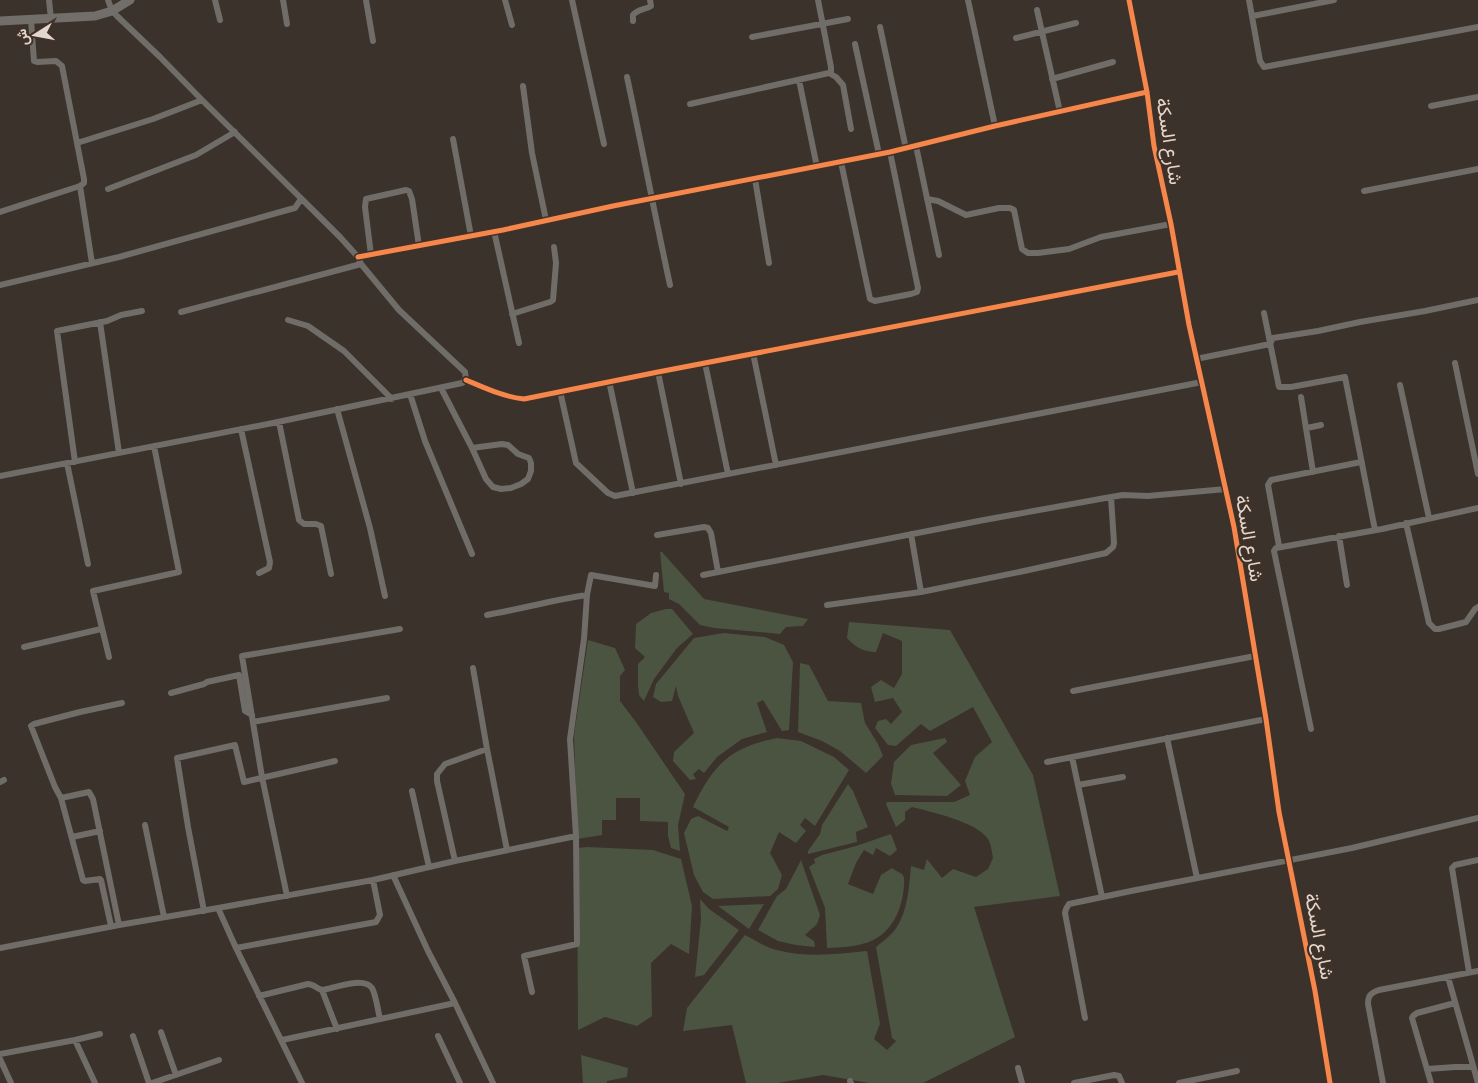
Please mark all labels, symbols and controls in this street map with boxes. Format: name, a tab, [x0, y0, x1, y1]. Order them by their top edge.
north arrow	[10, 10, 60, 60]
text: ش	[13, 27, 33, 47]
street label: شارع السكة	[1150, 96, 1188, 186]
street label: شارع السكة	[1230, 493, 1268, 584]
street label: شارع السكة	[1299, 891, 1339, 982]

